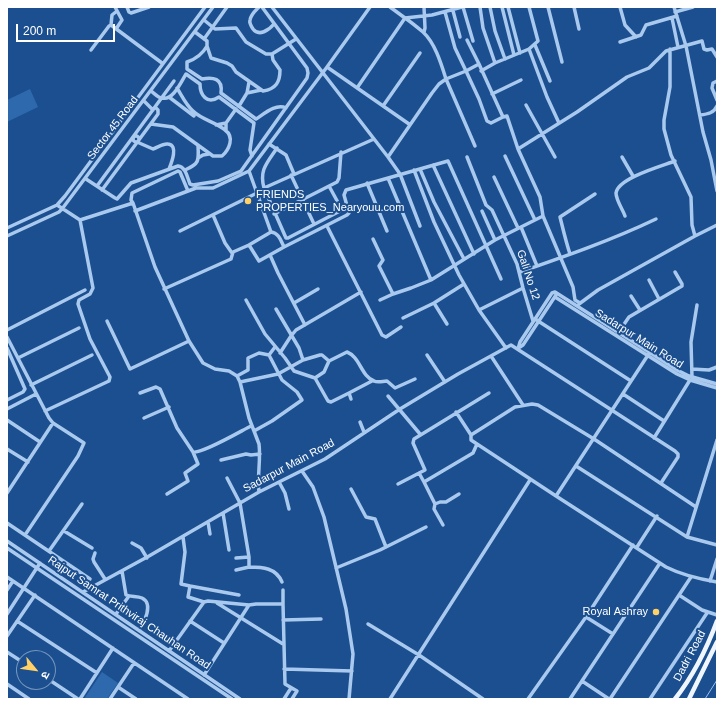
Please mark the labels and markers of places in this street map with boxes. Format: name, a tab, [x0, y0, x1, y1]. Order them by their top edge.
place label: FRIENDS PROPERTIES_Nearyouu.com	[256, 188, 404, 214]
marker: FRIENDS PROPERTIES_Nearyouu.com	[243, 196, 253, 206]
place label: Royal Ashray	[583, 605, 648, 619]
marker: Royal Ashray	[651, 607, 661, 617]

